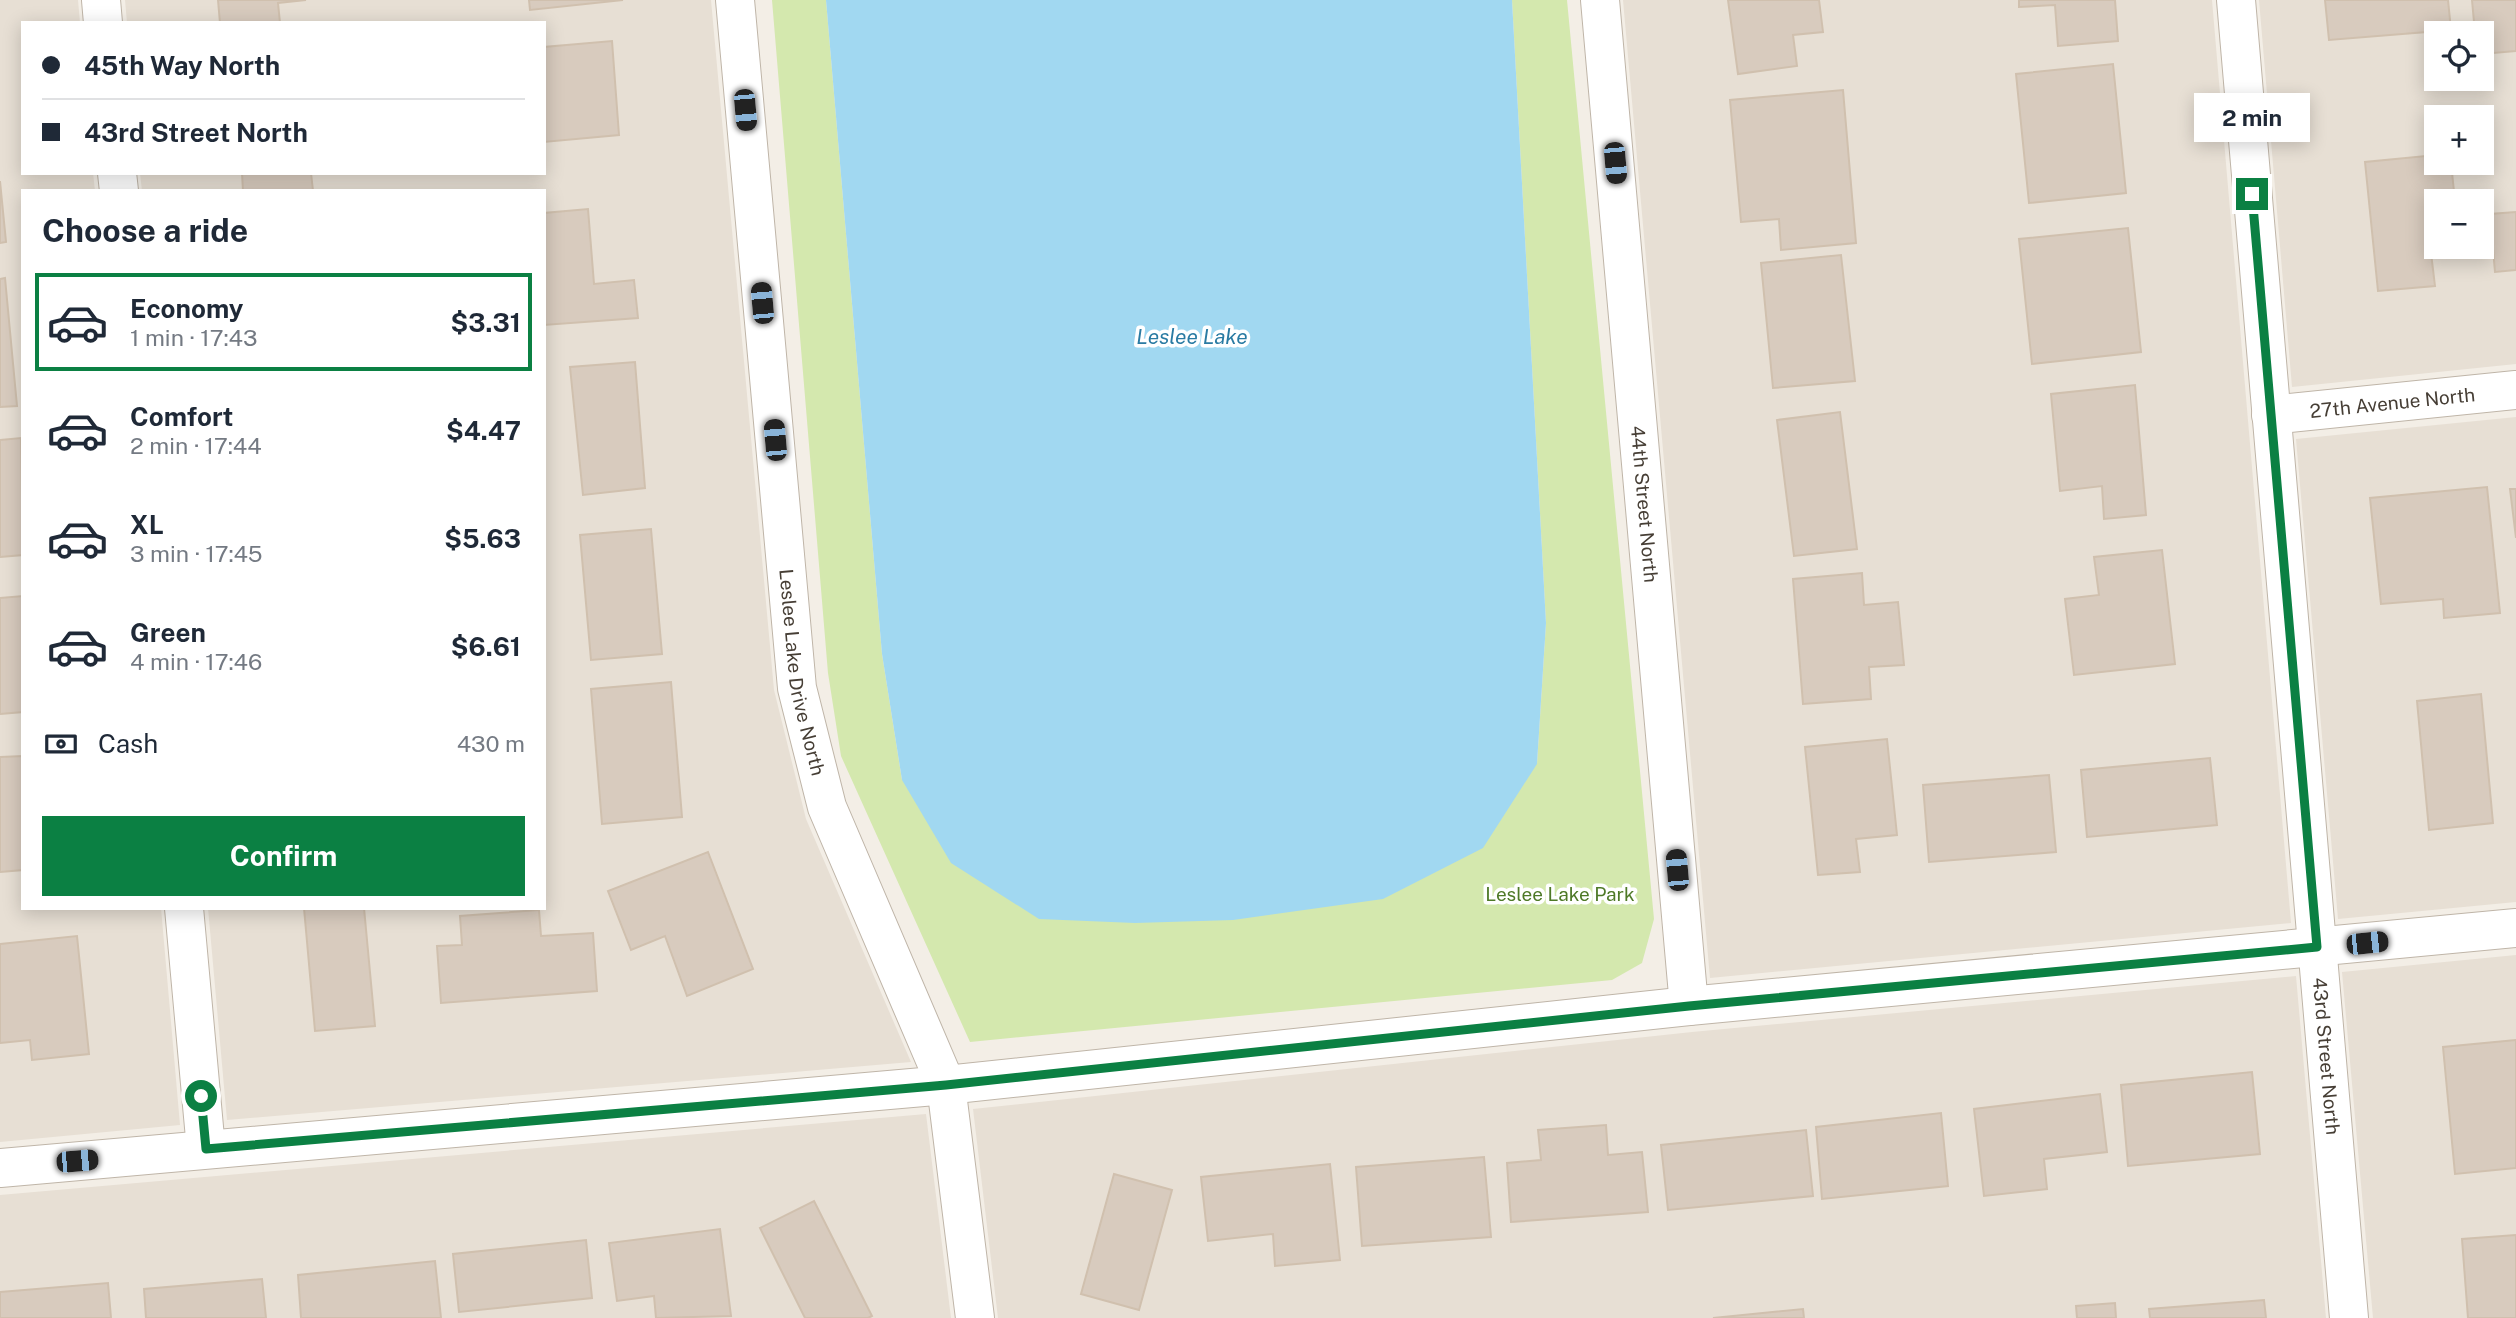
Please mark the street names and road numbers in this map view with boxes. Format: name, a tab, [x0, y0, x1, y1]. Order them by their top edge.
street label: 27th Avenue North	[2309, 383, 2476, 422]
street label: 44th Street North	[1627, 425, 1662, 583]
street label: Leslee Lake Drive North	[775, 568, 830, 778]
street label: 43rd Street North	[2309, 977, 2344, 1136]

